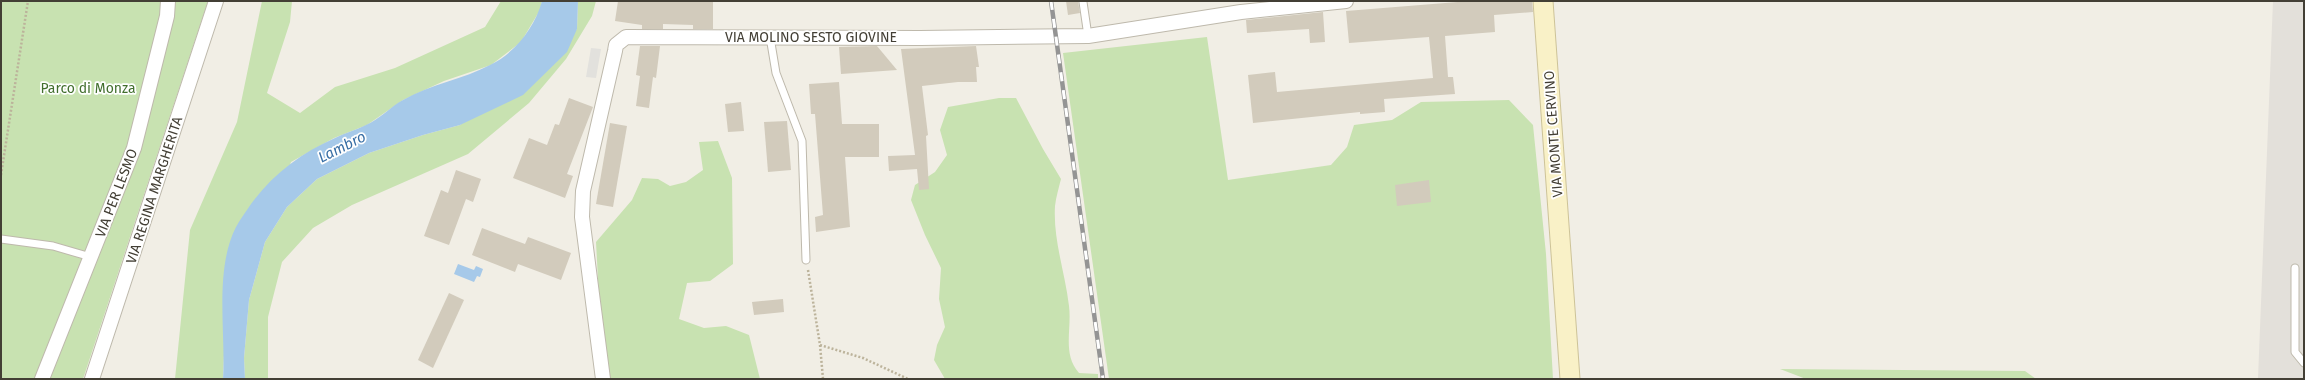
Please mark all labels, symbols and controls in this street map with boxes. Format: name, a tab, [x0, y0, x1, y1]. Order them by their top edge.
street label: VIA MOLINO SESTO GIOVINE	[725, 29, 897, 46]
street label: VIA MONTE CERVINO	[1541, 70, 1566, 198]
park label: Parco di Monza	[40, 80, 136, 97]
street label: VIA REGINA MARGHERITA	[123, 114, 186, 266]
water label: Lambro	[315, 127, 369, 167]
street label: VIA PER LESMO	[92, 146, 141, 240]

